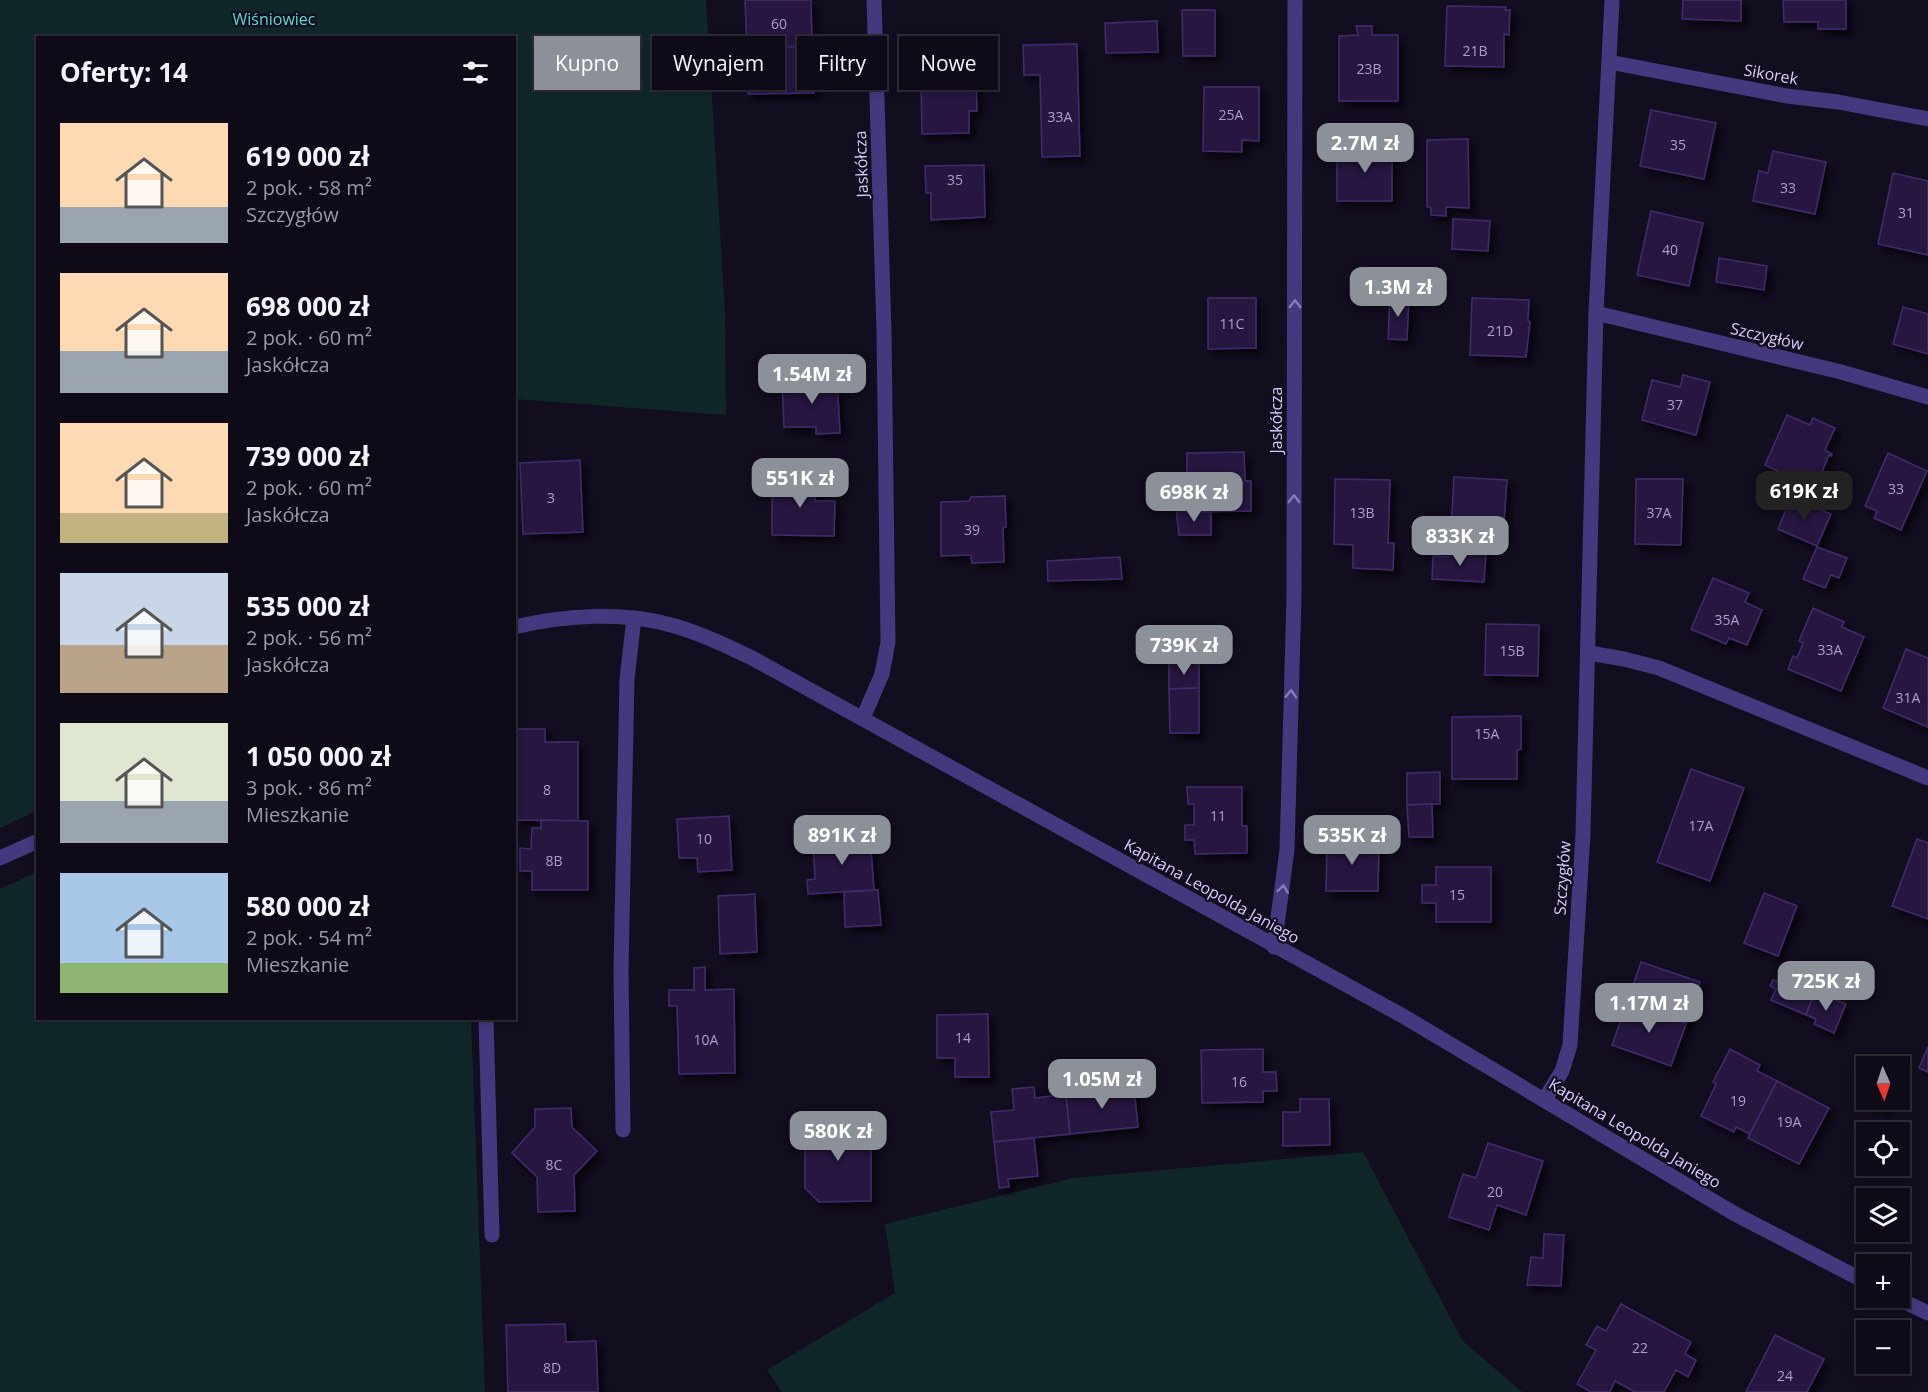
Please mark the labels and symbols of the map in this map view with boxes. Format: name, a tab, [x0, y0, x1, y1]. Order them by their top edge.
park label: Wiśniowiec	[233, 8, 316, 30]
house number: 60	[771, 14, 787, 33]
house number: 21B	[1462, 41, 1488, 60]
street label: Sikorek	[1742, 58, 1800, 90]
house number: 23B	[1356, 59, 1382, 78]
house number: 25A	[1219, 105, 1244, 124]
house number: 33A	[1048, 107, 1073, 126]
pin: 2.7M zł	[1310, 123, 1420, 174]
street label: Jaskółcza	[849, 130, 873, 200]
house number: 35	[1670, 135, 1686, 154]
house number: 35	[947, 170, 963, 189]
house number: 33	[1780, 178, 1796, 197]
house number: 31	[1898, 203, 1914, 222]
house number: 40	[1662, 240, 1678, 259]
pin: 1.3M zł	[1343, 267, 1453, 318]
one-way arrow	[1289, 300, 1301, 309]
house number: 11C	[1220, 314, 1245, 333]
street label: Szczygłów	[1728, 317, 1806, 355]
house number: 21D	[1487, 321, 1513, 340]
pin: 1.54M zł	[750, 354, 874, 405]
street label: Jaskółcza	[1265, 387, 1287, 455]
house number: 37	[1667, 395, 1683, 414]
pin: 551K zł	[745, 458, 855, 509]
pin: 619K zł	[1749, 471, 1859, 522]
pin: 698K zł	[1139, 472, 1249, 523]
house number: 33	[1888, 479, 1904, 498]
house number: 3	[547, 488, 555, 507]
one-way arrow	[1288, 495, 1300, 504]
house number: 13B	[1349, 503, 1375, 522]
house number: 37A	[1647, 503, 1672, 522]
pin: 833K zł	[1405, 516, 1515, 567]
house number: 39	[964, 520, 980, 539]
house number: 35A	[1715, 610, 1740, 629]
pin: 739K zł	[1129, 625, 1239, 676]
house number: 33A	[1818, 640, 1843, 659]
house number: 15B	[1499, 641, 1525, 660]
house number: 31A	[1896, 688, 1921, 707]
one-way arrow	[1285, 690, 1297, 699]
house number: 15A	[1475, 724, 1500, 743]
house number: 8	[543, 780, 551, 799]
house number: 11	[1210, 806, 1226, 825]
pin: 891K zł	[787, 815, 897, 866]
pin: 535K zł	[1297, 815, 1407, 866]
house number: 17A	[1689, 816, 1714, 835]
house number: 10	[696, 829, 712, 848]
street label: Kapitana Leopolda Janiego	[1120, 833, 1304, 949]
street label: Szczygłów	[1548, 840, 1576, 916]
house number: 8B	[545, 851, 563, 870]
one-way arrow	[1276, 884, 1288, 893]
house number: 15	[1449, 885, 1465, 904]
pin: 725K zł	[1771, 961, 1881, 1012]
pin: 1.17M zł	[1587, 983, 1711, 1034]
house number: 14	[955, 1028, 971, 1047]
house number: 10A	[694, 1030, 719, 1049]
north arrow	[1856, 1056, 1910, 1110]
pin: 1.05M zł	[1040, 1059, 1164, 1110]
house number: 16	[1231, 1072, 1247, 1091]
street label: Kapitana Leopolda Janiego	[1545, 1073, 1725, 1193]
house number: 19	[1730, 1091, 1746, 1110]
pin: 580K zł	[783, 1111, 893, 1162]
house number: 19A	[1777, 1112, 1802, 1131]
house number: 8C	[546, 1155, 563, 1174]
house number: 20	[1487, 1182, 1503, 1201]
house number: 22	[1632, 1338, 1648, 1357]
house number: 8D	[543, 1358, 561, 1377]
house number: 24	[1777, 1366, 1793, 1385]

